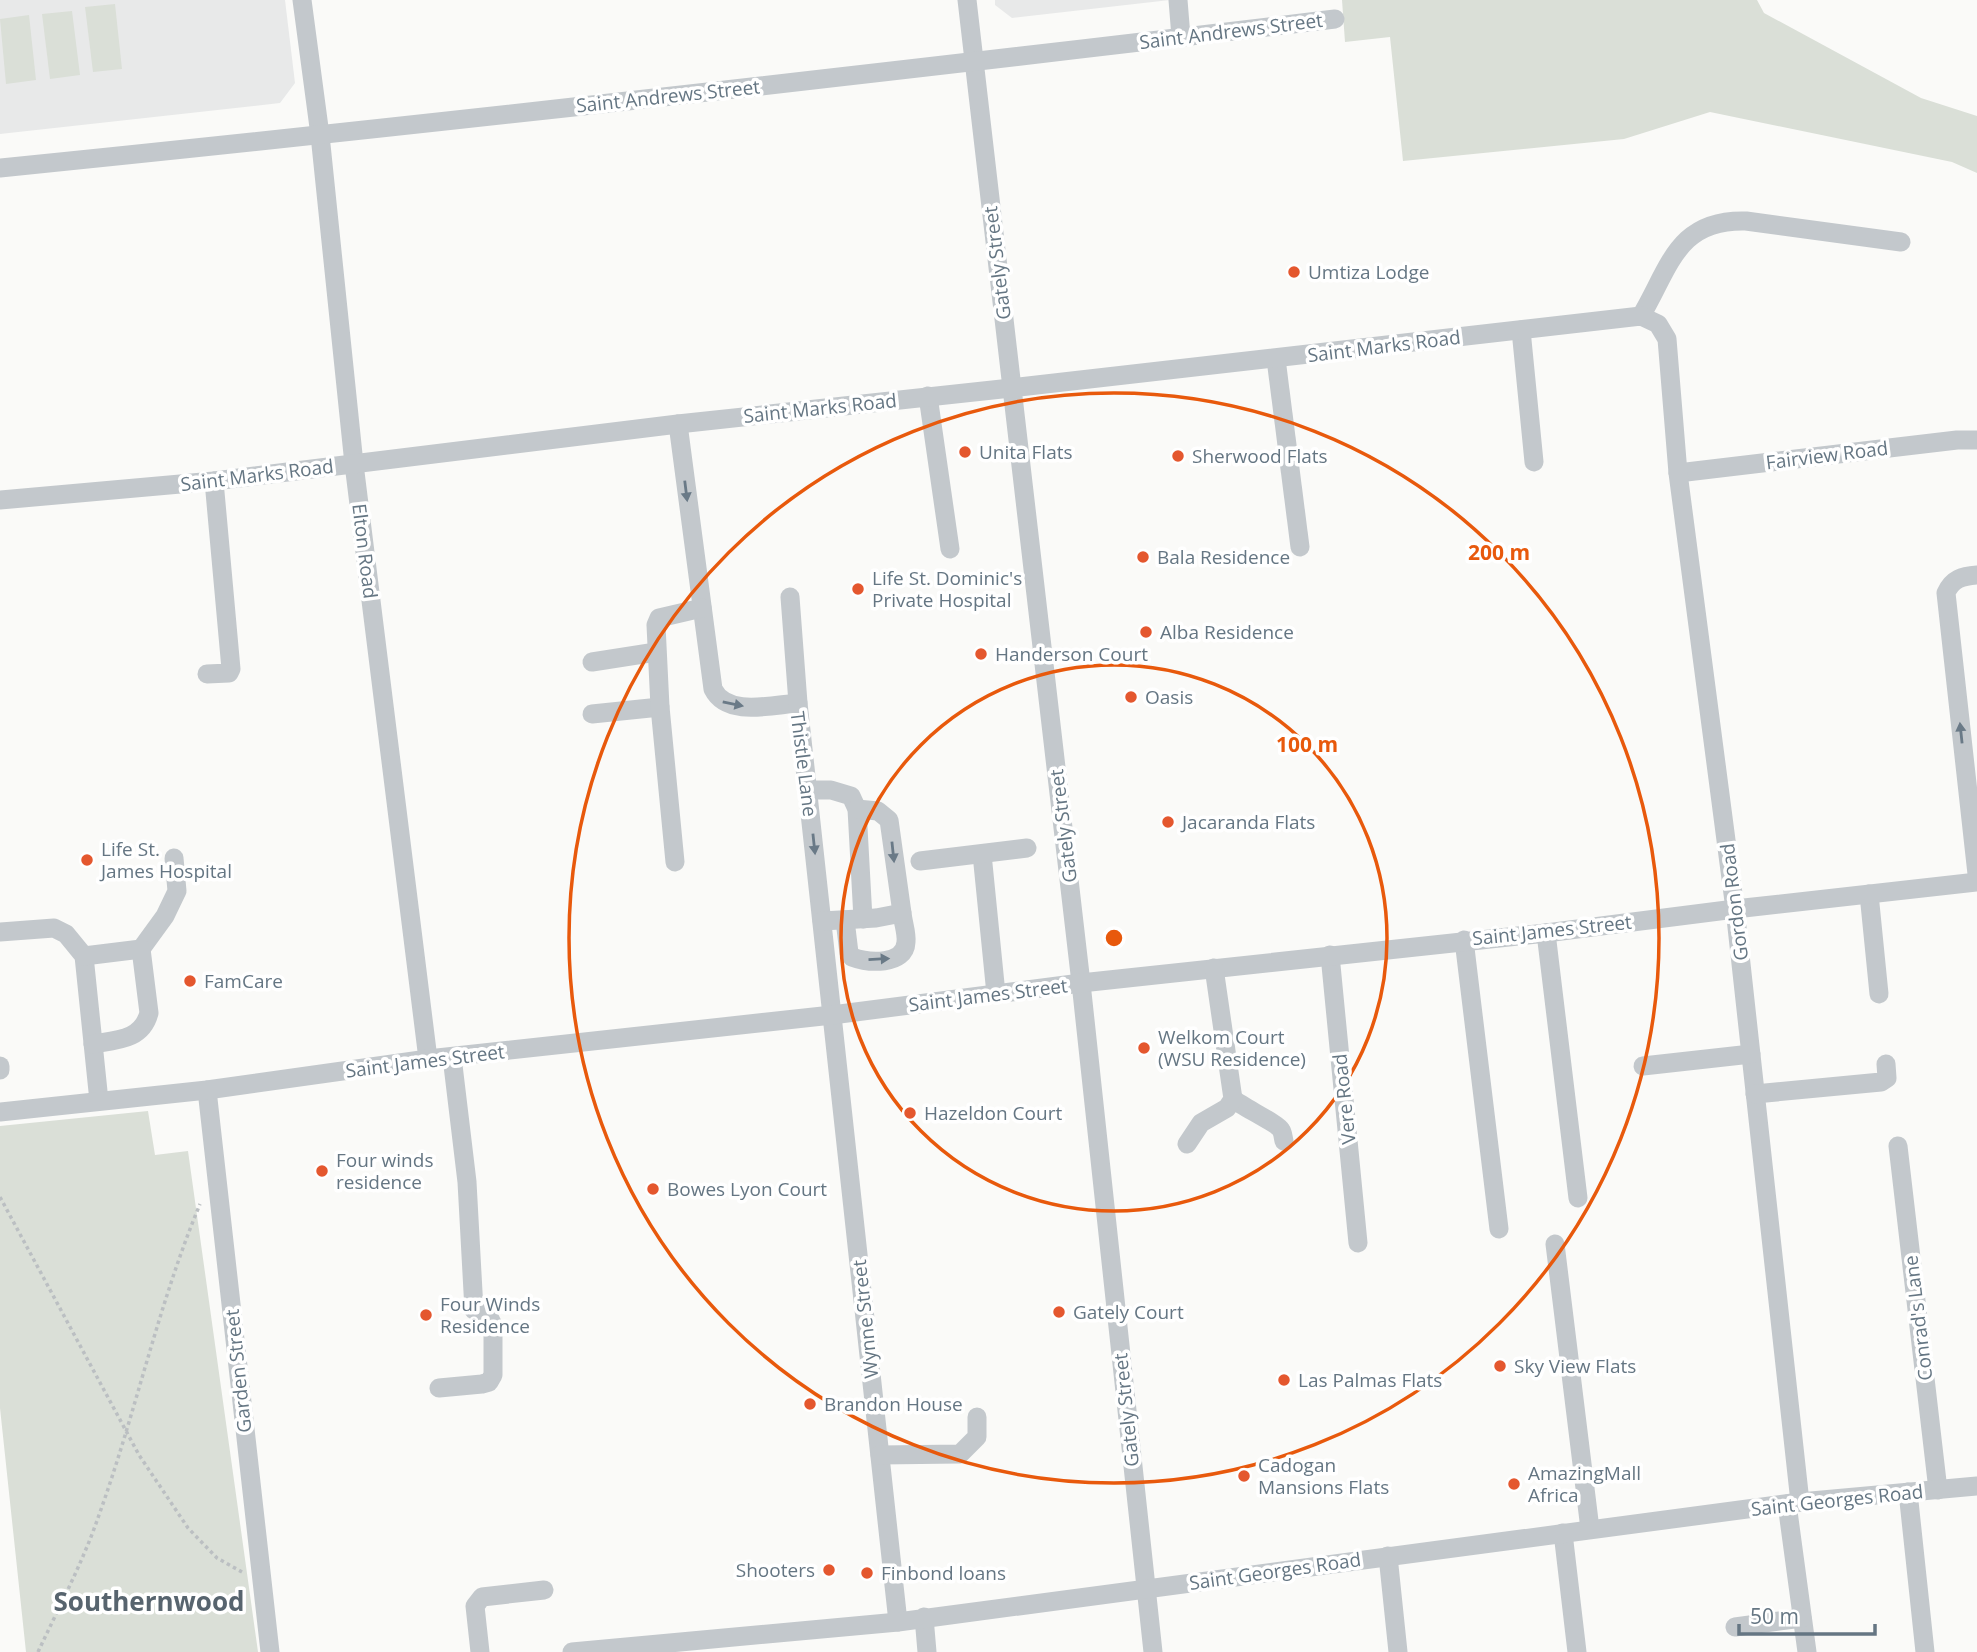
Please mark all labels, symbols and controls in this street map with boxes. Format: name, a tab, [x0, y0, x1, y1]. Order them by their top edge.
street label: Saint Andrews Street	[1138, 7, 1324, 55]
street label: Saint Andrews Street	[575, 73, 761, 119]
street label: Gately Street	[977, 205, 1017, 321]
place label: Umtiza Lodge	[1308, 259, 1429, 285]
marker: Umtiza Lodge	[1286, 264, 1302, 280]
street label: Saint Marks Road	[1306, 324, 1462, 368]
street label: Saint Marks Road	[742, 387, 898, 429]
street label: Fairview Road	[1764, 435, 1890, 475]
place label: Unita Flats	[979, 439, 1073, 465]
place label: Sherwood Flats	[1192, 443, 1328, 469]
marker: Unita Flats	[957, 444, 973, 460]
marker: Sherwood Flats	[1170, 448, 1186, 464]
street label: Saint Marks Road	[179, 453, 335, 497]
one-way arrow	[681, 480, 692, 502]
street label: Elton Road	[346, 502, 384, 600]
text: 200 m	[1468, 538, 1530, 566]
place label: Bala Residence	[1157, 544, 1290, 570]
marker: Bala Residence	[1135, 549, 1151, 565]
place label: Life St. Dominic's Private Hospital	[872, 565, 1022, 613]
marker: Life St. Dominic's Private Hospital	[850, 581, 866, 597]
place label: Alba Residence	[1160, 619, 1294, 645]
marker: Alba Residence	[1138, 624, 1154, 640]
place label: Handerson Court	[995, 641, 1148, 667]
marker: Handerson Court	[973, 646, 989, 662]
place label: Oasis	[1145, 684, 1193, 710]
marker: Oasis	[1123, 689, 1139, 705]
one-way arrow	[723, 699, 745, 710]
street label: Thistle Lane	[785, 710, 823, 818]
one-way arrow	[1955, 722, 1966, 744]
text: 100 m	[1276, 730, 1338, 758]
street label: Gately Street	[1043, 768, 1083, 884]
place label: Jacaranda Flats	[1180, 809, 1315, 835]
marker: Jacaranda Flats	[1160, 814, 1176, 830]
one-way arrow	[808, 833, 819, 855]
place label: Life St. James Hospital	[99, 836, 232, 884]
one-way arrow	[888, 841, 899, 863]
street label: Gordon Road	[1714, 842, 1754, 962]
marker: Life St. James Hospital	[79, 852, 95, 868]
street label: Saint James Street	[1471, 909, 1633, 951]
centre of rings	[1102, 926, 1126, 950]
one-way arrow	[868, 954, 890, 965]
place label: FamCare	[204, 968, 283, 994]
street label: Saint James Street	[907, 972, 1069, 1018]
marker: FamCare	[182, 973, 198, 989]
place label: Welkom Court (WSU Residence)	[1158, 1024, 1306, 1072]
street label: Saint James Street	[344, 1038, 506, 1084]
marker: Welkom Court (WSU Residence)	[1136, 1040, 1152, 1056]
street label: Vere Road	[1326, 1053, 1362, 1145]
place label: Hazeldon Court	[924, 1100, 1062, 1126]
marker: Hazeldon Court	[902, 1105, 918, 1121]
place label: Four winds residence	[336, 1147, 433, 1195]
marker: Four winds residence	[314, 1163, 330, 1179]
place label: Bowes Lyon Court	[667, 1176, 827, 1202]
marker: Bowes Lyon Court	[645, 1181, 661, 1197]
street label: Conrad's Lane	[1897, 1254, 1939, 1382]
street label: Wynne Street	[846, 1258, 884, 1380]
place label: Four Winds Residence	[440, 1291, 540, 1339]
place label: Gately Court	[1073, 1299, 1184, 1325]
marker: Gately Court	[1051, 1304, 1067, 1320]
marker: Four Winds Residence	[418, 1307, 434, 1323]
street label: Garden Street	[219, 1308, 257, 1434]
street label: Gately Street	[1107, 1352, 1145, 1468]
place label: Sky View Flats	[1514, 1353, 1636, 1379]
marker: Sky View Flats	[1492, 1358, 1508, 1374]
place label: Las Palmas Flats	[1298, 1367, 1442, 1393]
marker: Las Palmas Flats	[1276, 1372, 1292, 1388]
place label: Brandon House	[824, 1391, 963, 1417]
marker: Brandon House	[802, 1396, 818, 1412]
place label: Cadogan Mansions Flats	[1258, 1452, 1389, 1500]
place label: AmazingMall Africa	[1528, 1460, 1641, 1508]
marker: Cadogan Mansions Flats	[1236, 1468, 1252, 1484]
marker: AmazingMall Africa	[1506, 1476, 1522, 1492]
street label: Saint Georges Road	[1750, 1478, 1924, 1522]
street label: Saint Georges Road	[1187, 1546, 1363, 1596]
place label: Shooters	[736, 1557, 815, 1583]
place label: Finbond loans	[881, 1560, 1006, 1586]
marker: Shooters	[821, 1562, 837, 1578]
marker: Finbond loans	[859, 1565, 875, 1581]
district label: Southernwood	[53, 1583, 245, 1619]
scale bar	[1739, 1592, 1876, 1636]
text: 50 m	[1750, 1602, 1799, 1630]

